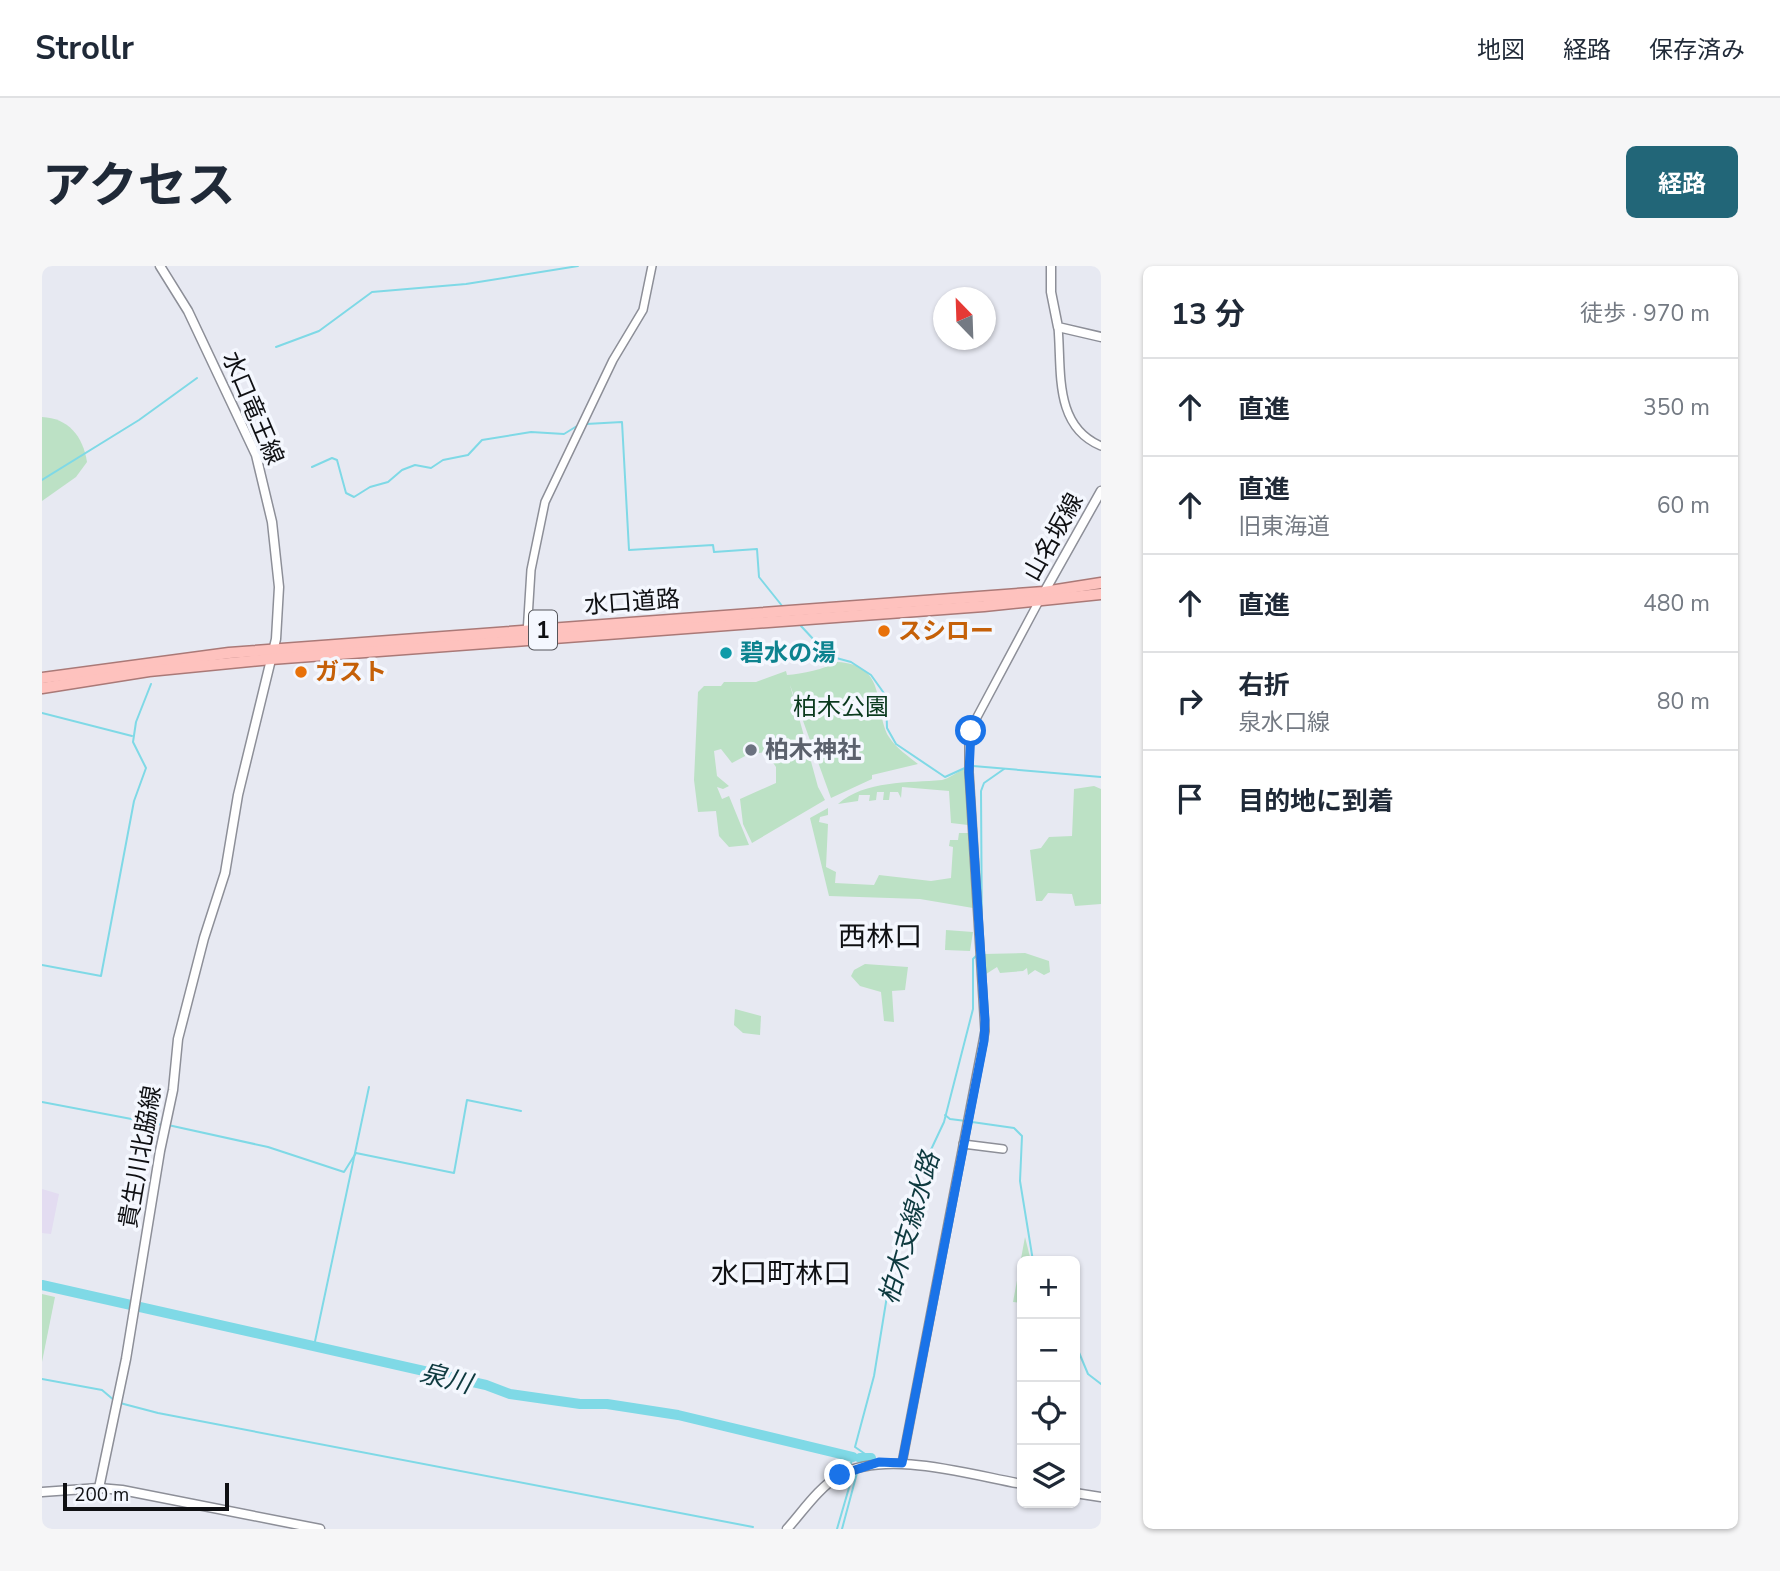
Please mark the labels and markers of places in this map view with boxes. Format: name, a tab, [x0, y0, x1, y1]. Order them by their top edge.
place label: スシロー	[898, 615, 994, 647]
marker: スシロー	[876, 623, 892, 639]
place label: 碧水の湯	[740, 637, 836, 669]
marker: 碧水の湯	[718, 645, 734, 661]
place label: ガスト	[315, 656, 387, 688]
marker: ガスト	[293, 664, 309, 680]
place label: 柏木神社	[765, 734, 861, 766]
marker: 柏木神社	[743, 742, 759, 758]

